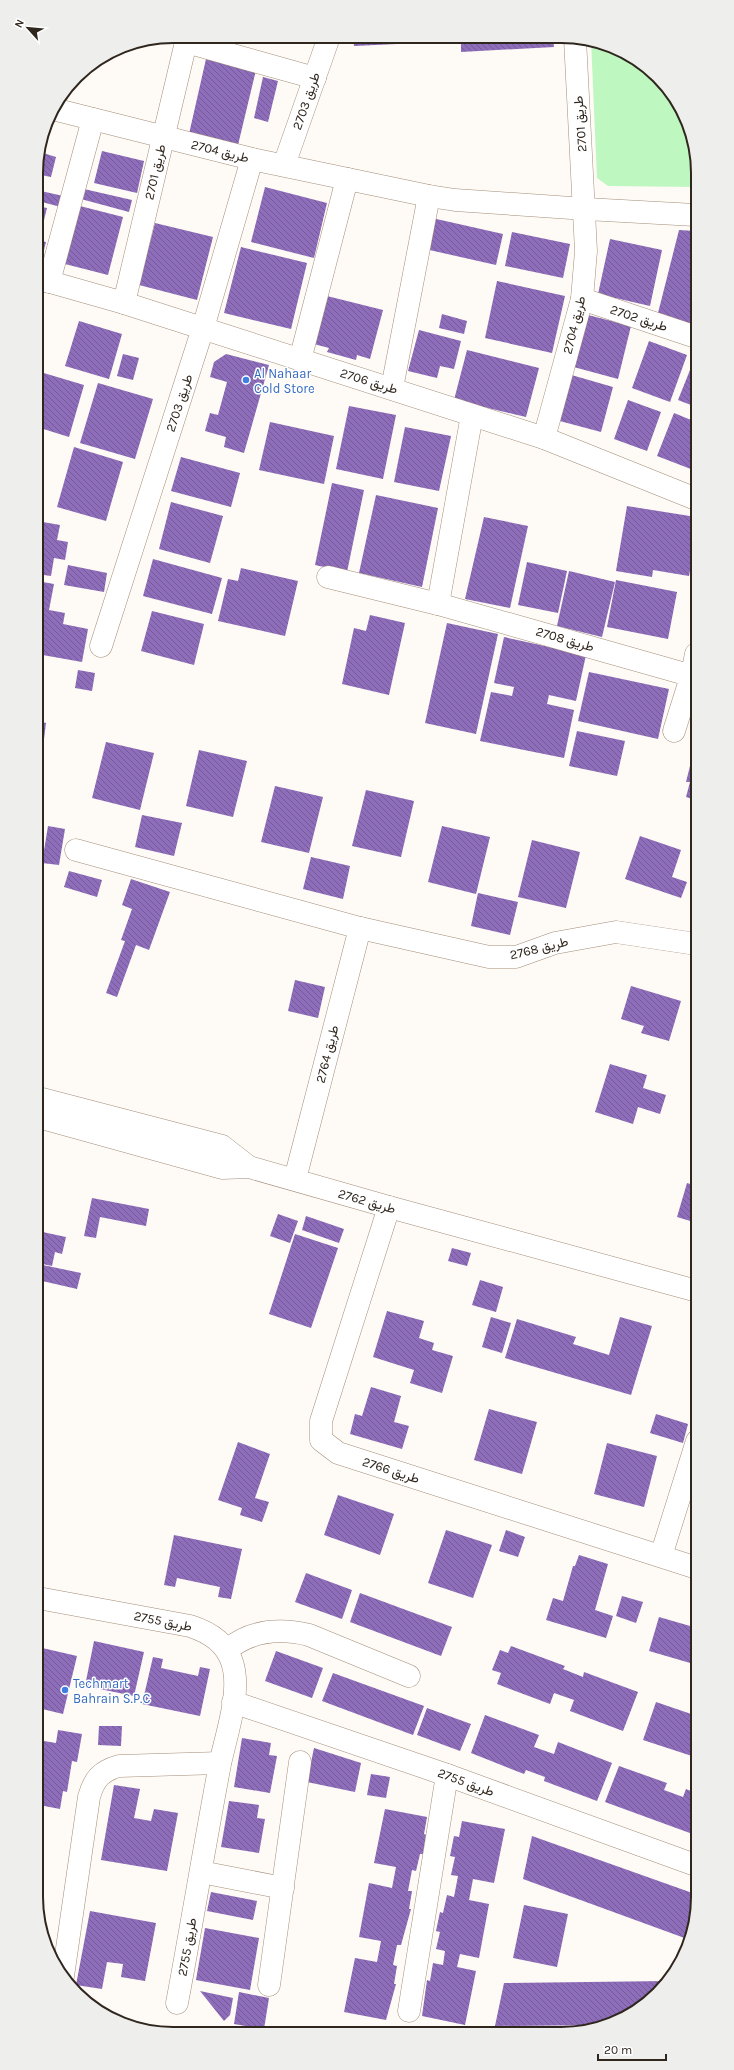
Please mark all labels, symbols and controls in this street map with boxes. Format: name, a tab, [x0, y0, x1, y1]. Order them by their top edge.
north arrow	[8, 8, 48, 48]
text: N	[12, 17, 27, 30]
street label: طريق 2703	[289, 70, 324, 132]
street label: طريق 2701	[571, 95, 590, 153]
street label: طريق 2704	[189, 137, 251, 166]
street label: طريق 2701	[141, 143, 170, 201]
street label: طريق 2704	[560, 294, 589, 356]
street label: طريق 2702	[608, 302, 670, 335]
street label: طريق 2706	[338, 365, 400, 398]
place label: Al Nahaar Cold Store	[254, 366, 315, 396]
street label: طريق 2703	[163, 372, 196, 434]
marker: Al Nahaar Cold Store	[241, 375, 251, 385]
street label: طريق 2708	[534, 624, 596, 655]
street label: طريق 2768	[508, 933, 570, 963]
street label: طريق 2764	[313, 1024, 342, 1085]
street label: طريق 2762	[336, 1186, 398, 1217]
street label: طريق 2766	[360, 1454, 421, 1487]
street label: طريق 2755	[132, 1608, 193, 1635]
place label: Techmart Bahrain S.P.C	[73, 1676, 150, 1706]
marker: Techmart Bahrain S.P.C	[60, 1685, 70, 1695]
street label: طريق 2755	[435, 1765, 496, 1800]
street label: طريق 2755	[174, 1917, 200, 1978]
scale bar	[598, 2036, 666, 2062]
text: 20 m	[604, 2043, 632, 2057]

